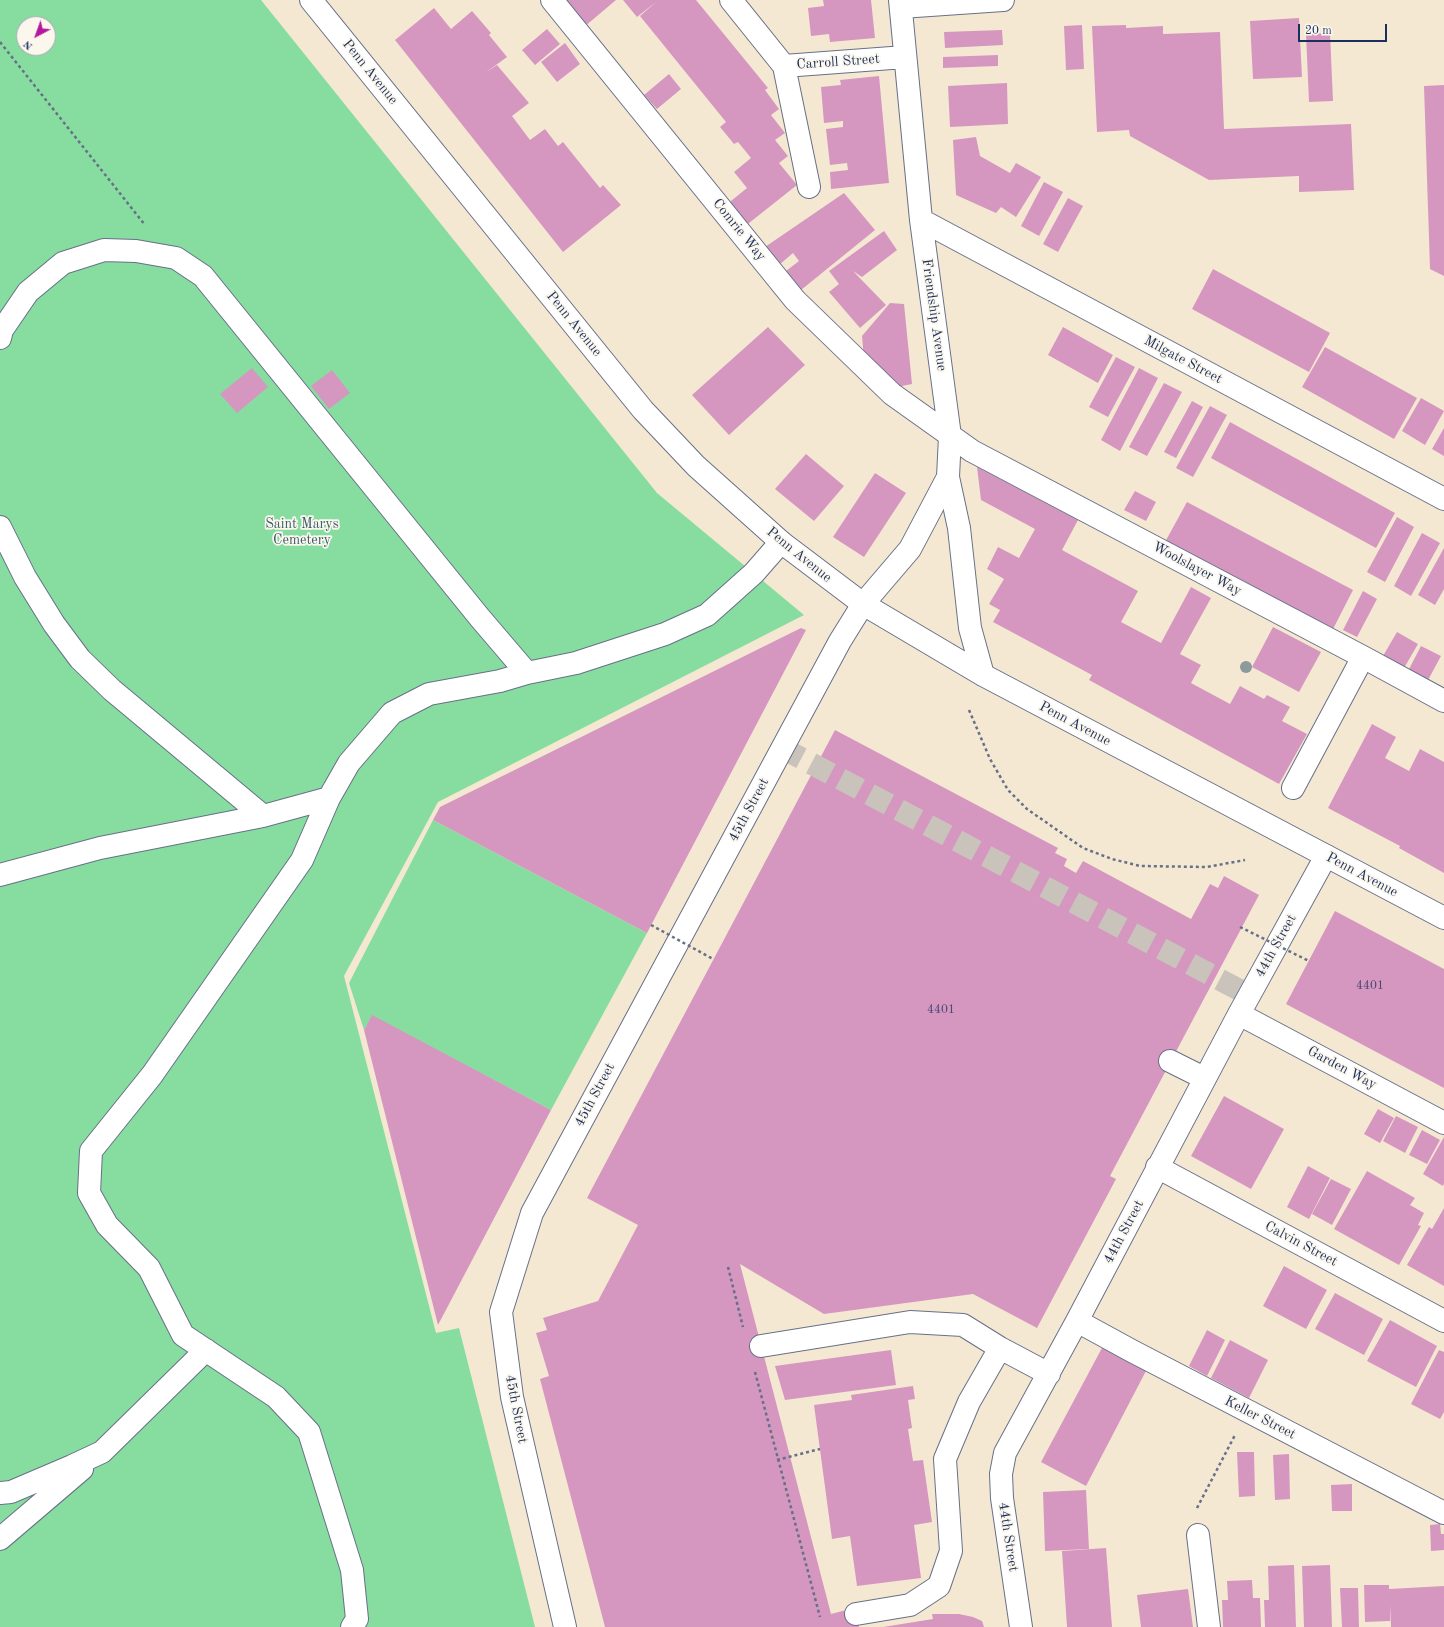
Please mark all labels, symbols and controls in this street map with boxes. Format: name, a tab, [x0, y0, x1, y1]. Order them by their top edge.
north arrow	[16, 16, 56, 56]
scale bar	[1300, 16, 1389, 42]
text: 20 m	[1305, 25, 1332, 37]
street label: Penn Avenue	[339, 36, 401, 108]
text: N	[22, 38, 35, 52]
street label: Carroll Street	[796, 51, 880, 73]
street label: Comrie Way	[709, 195, 769, 265]
street label: Friendship Avenue	[918, 258, 950, 372]
street label: Penn Avenue	[543, 288, 605, 360]
street label: Milgate Street	[1141, 332, 1225, 388]
park label: Saint Marys Cemetery	[265, 516, 339, 548]
street label: Penn Avenue	[763, 524, 835, 586]
street label: Woolslayer Way	[1150, 538, 1244, 600]
street label: Penn Avenue	[1036, 698, 1114, 750]
street label: 45th Street	[725, 775, 773, 845]
street label: Penn Avenue	[1323, 849, 1401, 901]
street label: 44th Street	[1252, 911, 1300, 981]
house number: 4401	[1356, 979, 1384, 993]
house number: 4401	[927, 1003, 955, 1017]
street label: Garden Way	[1305, 1043, 1379, 1093]
street label: 45th Street	[571, 1060, 619, 1130]
street label: 44th Street	[1100, 1197, 1148, 1267]
street label: Calvin Street	[1262, 1218, 1340, 1270]
street label: 45th Street	[501, 1373, 531, 1445]
street label: Keller Street	[1222, 1393, 1298, 1443]
street label: 44th Street	[994, 1501, 1022, 1573]

